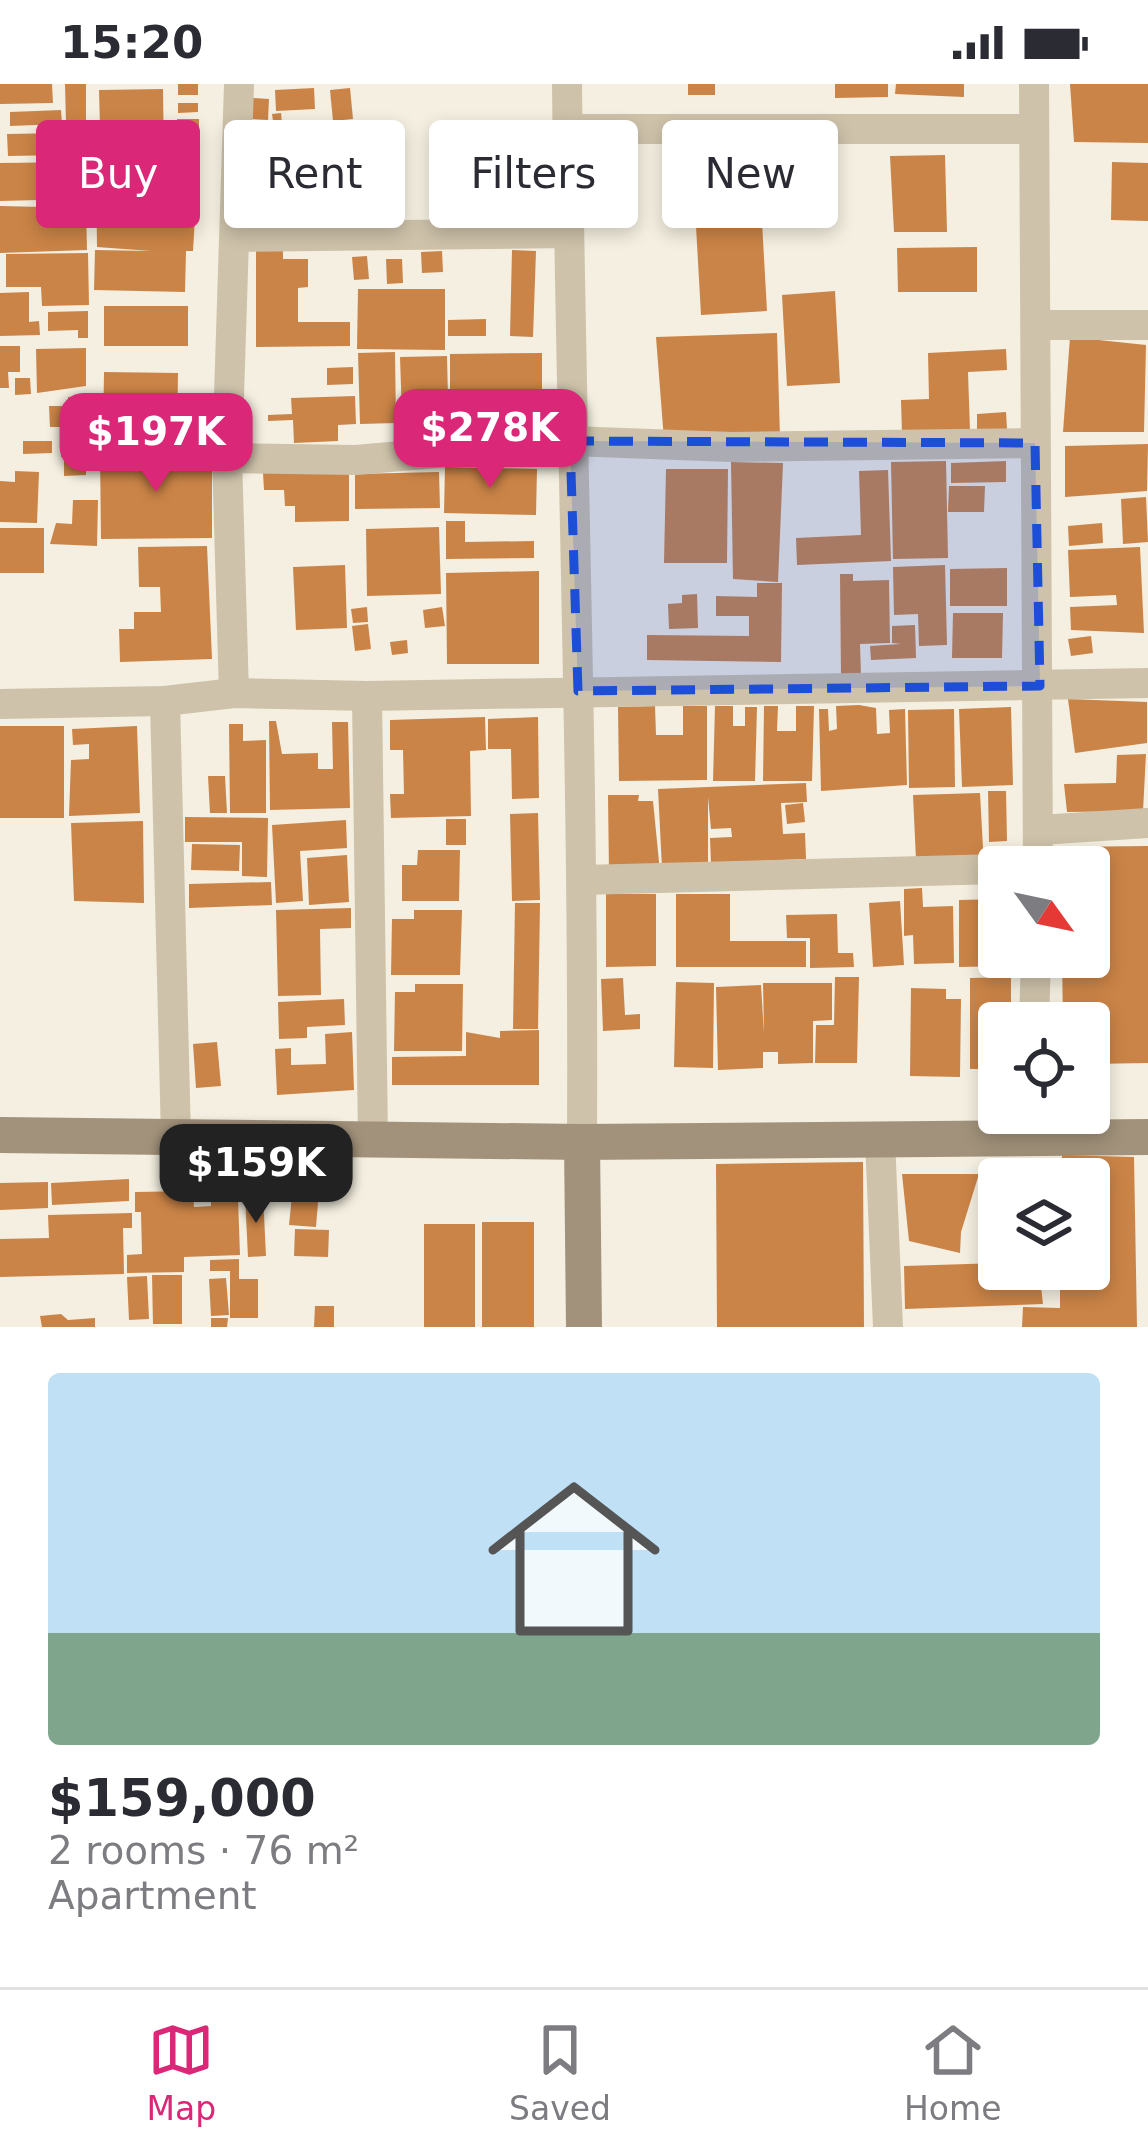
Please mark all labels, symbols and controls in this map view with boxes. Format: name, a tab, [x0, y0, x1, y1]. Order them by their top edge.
text: 15:20	[60, 16, 203, 69]
chip: Buy	[36, 120, 200, 228]
chip: Rent	[224, 120, 405, 228]
chip: Filters	[429, 120, 638, 228]
chip: New	[662, 120, 838, 228]
pin: $278K	[406, 389, 574, 491]
pin: $197K	[72, 393, 240, 495]
text: $278K	[421, 405, 559, 450]
text: $197K	[87, 409, 225, 454]
north arrow	[978, 846, 1110, 978]
map controls	[978, 846, 1110, 1290]
button: locate	[978, 1002, 1110, 1134]
pin: $159K	[172, 1124, 340, 1226]
text: $159K	[187, 1140, 325, 1185]
button: layers	[978, 1158, 1110, 1290]
icon: home	[466, 1451, 682, 1667]
text: $159,000	[48, 1769, 316, 1828]
text: 2 rooms · 76 m²	[48, 1828, 359, 1873]
text: Apartment	[48, 1873, 257, 1918]
tab: Map	[146, 2017, 216, 2128]
tab: Saved	[509, 2017, 611, 2128]
tab: Home	[904, 2017, 1001, 2128]

